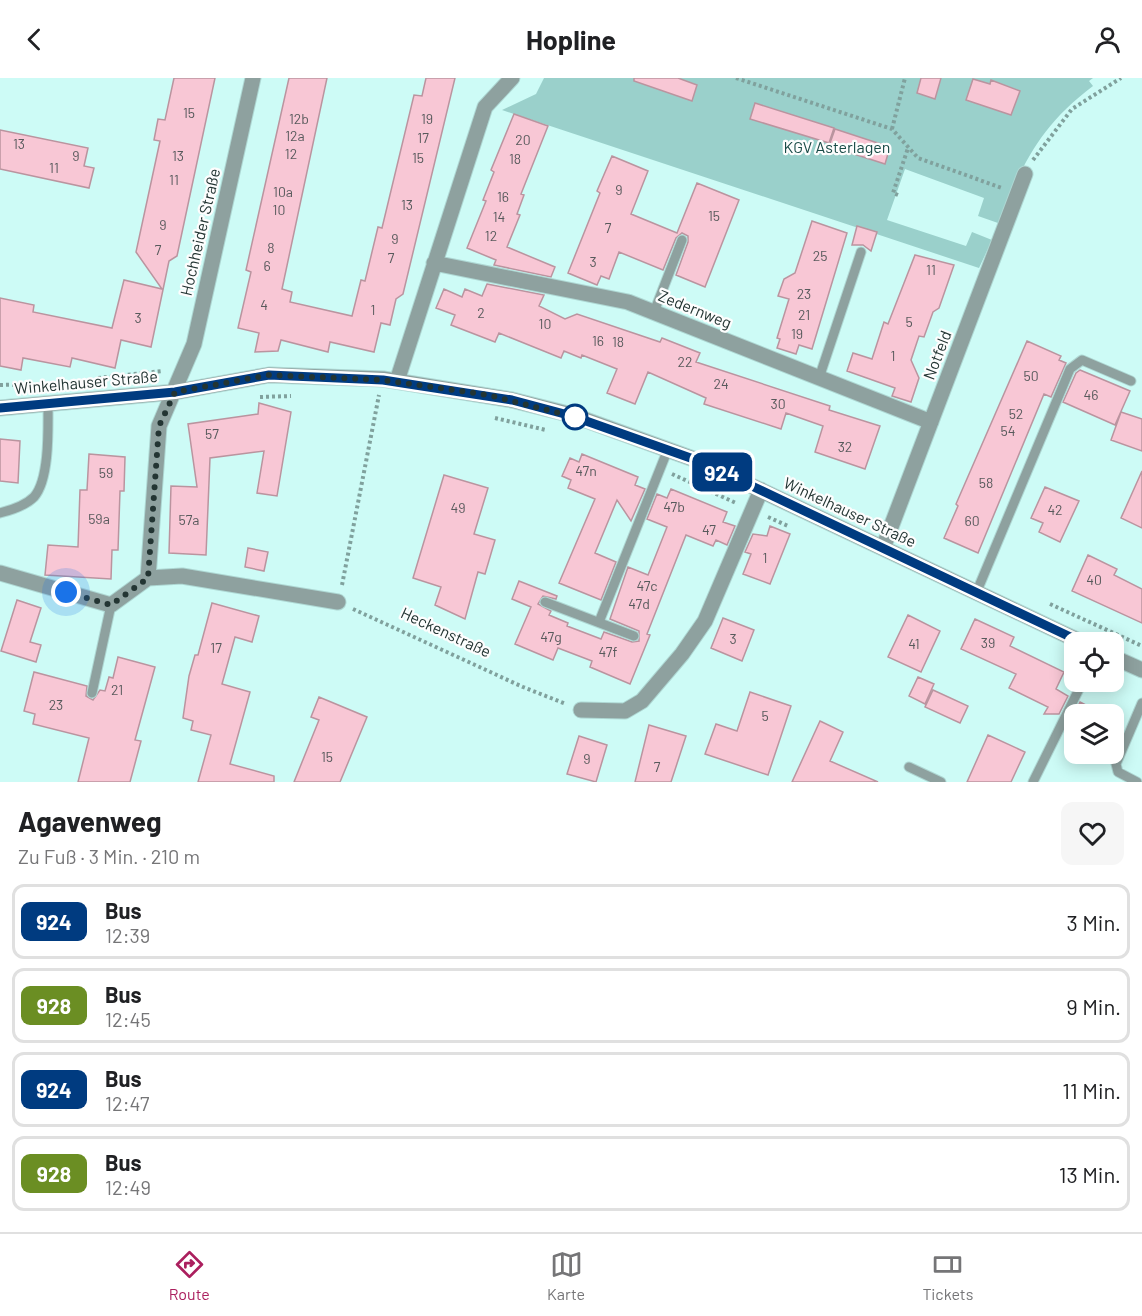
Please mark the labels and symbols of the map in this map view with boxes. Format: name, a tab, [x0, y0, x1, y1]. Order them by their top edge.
house number: 15	[183, 104, 195, 121]
house number: 12b	[289, 110, 309, 127]
house number: 19	[421, 110, 433, 127]
house number: 12a	[285, 127, 305, 144]
house number: 17	[417, 129, 429, 146]
house number: 20	[515, 131, 531, 148]
house number: 13	[13, 135, 25, 152]
park label: KGV Asterlagen	[784, 137, 890, 156]
house number: 12	[285, 145, 297, 162]
house number: 9	[72, 147, 80, 164]
house number: 13	[172, 147, 184, 164]
house number: 15	[412, 149, 424, 166]
house number: 18	[509, 150, 521, 167]
house number: 11	[49, 159, 59, 176]
street label: Hochheider Straße	[176, 166, 223, 297]
house number: 11	[169, 171, 179, 188]
house number: 9	[615, 181, 623, 198]
house number: 10a	[273, 183, 293, 200]
house number: 16	[497, 188, 509, 205]
house number: 13	[401, 196, 413, 213]
house number: 10	[273, 201, 285, 218]
house number: 15	[708, 207, 720, 224]
house number: 14	[493, 208, 505, 225]
house number: 9	[159, 216, 167, 233]
house number: 7	[605, 219, 612, 236]
house number: 12	[485, 227, 497, 244]
house number: 9	[391, 230, 399, 247]
house number: 8	[267, 239, 275, 256]
house number: 7	[155, 241, 162, 258]
house number: 25	[813, 247, 827, 264]
house number: 7	[388, 249, 395, 266]
house number: 3	[589, 253, 597, 270]
house number: 6	[263, 257, 271, 274]
house number: 11	[926, 261, 936, 278]
street label: Zedernweg	[656, 285, 735, 332]
house number: 23	[797, 285, 811, 302]
house number: 4	[260, 296, 268, 313]
house number: 1	[371, 301, 375, 318]
house number: 2	[477, 304, 485, 321]
house number: 21	[798, 306, 810, 323]
house number: 3	[134, 309, 142, 326]
house number: 5	[905, 313, 913, 330]
house number: 10	[539, 315, 551, 332]
house number: 19	[791, 325, 803, 342]
street label: Notfeld	[918, 328, 955, 382]
house number: 16	[592, 332, 604, 349]
house number: 18	[612, 333, 624, 350]
house number: 1	[891, 347, 895, 364]
house number: 22	[677, 353, 693, 370]
street label: Winkelhauser Straße	[13, 366, 158, 397]
house number: 50	[1023, 367, 1039, 384]
house number: 24	[713, 375, 729, 392]
house number: 46	[1084, 386, 1098, 403]
house number: 30	[770, 395, 786, 412]
unlabelled marker	[562, 404, 588, 430]
house number: 52	[1009, 405, 1023, 422]
house number: 54	[1001, 422, 1015, 439]
house number: 57	[205, 425, 219, 442]
house number: 32	[838, 438, 852, 455]
line badge: 924	[688, 452, 756, 492]
house number: 47n	[575, 462, 597, 479]
house number: 59	[99, 464, 113, 481]
street label: Winkelhauser Straße	[781, 473, 919, 551]
house number: 58	[979, 474, 993, 491]
house number: 47b	[663, 498, 685, 515]
house number: 49	[450, 499, 466, 516]
house number: 42	[1047, 501, 1063, 518]
house number: 59a	[88, 510, 110, 527]
house number: 57a	[179, 511, 199, 528]
house number: 60	[964, 512, 980, 529]
house number: 47	[702, 521, 716, 538]
house number: 1	[763, 549, 767, 566]
house number: 40	[1086, 571, 1102, 588]
your location	[51, 577, 81, 607]
house number: 47c	[636, 577, 658, 594]
house number: 47d	[628, 595, 650, 612]
street label: Heckenstraße	[398, 602, 494, 661]
house number: 47g	[540, 628, 562, 645]
house number: 3	[729, 630, 737, 647]
house number: 39	[981, 634, 995, 651]
house number: 41	[908, 635, 920, 652]
house number: 17	[210, 639, 222, 656]
house number: 47f	[599, 643, 617, 660]
house number: 21	[111, 681, 123, 698]
house number: 23	[49, 696, 63, 713]
house number: 5	[761, 707, 769, 724]
house number: 15	[321, 748, 333, 765]
house number: 9	[583, 750, 591, 767]
house number: 7	[654, 758, 661, 775]

